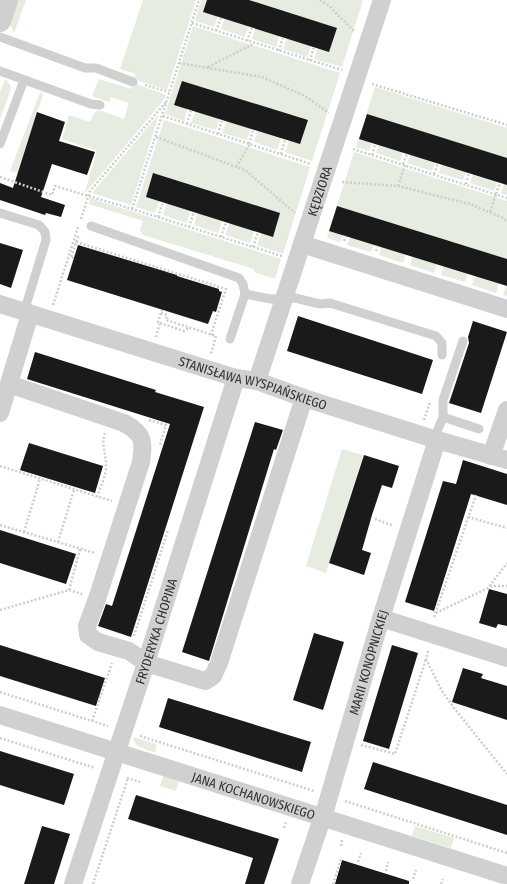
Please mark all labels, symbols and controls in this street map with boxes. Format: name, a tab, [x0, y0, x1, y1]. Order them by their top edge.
street label: KĘDZIORA	[305, 164, 335, 218]
street label: STANISŁAWA WYSPIAŃSKIEGO	[177, 354, 329, 413]
street label: FRYDERYKA CHOPINA	[132, 576, 180, 686]
street label: MARII KONOPNICKIEJ	[346, 608, 391, 717]
street label: JANA KOCHANOWSKIEGO	[190, 769, 317, 823]

